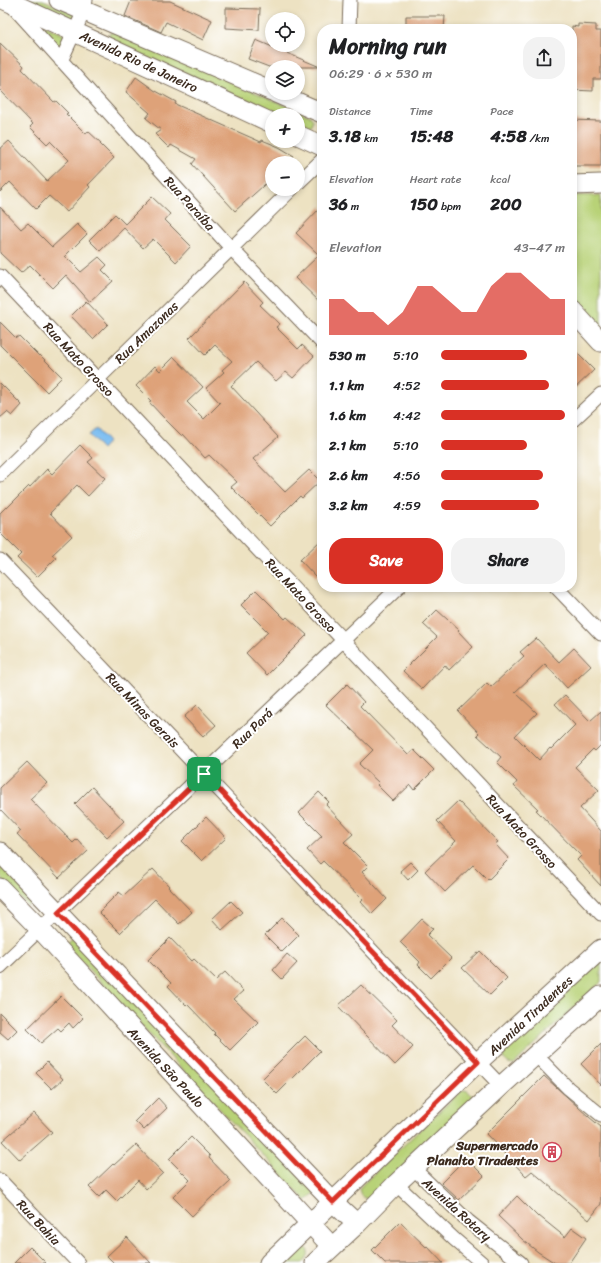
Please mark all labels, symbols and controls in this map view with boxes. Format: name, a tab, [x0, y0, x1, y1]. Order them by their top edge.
map controls	[265, 12, 305, 196]
button: locate	[265, 12, 305, 52]
street label: Avenida Rio de Janeiro	[75, 23, 202, 99]
text: Morning run	[329, 27, 447, 66]
button: share	[523, 37, 565, 79]
button: layers	[265, 60, 305, 100]
text: 06:29 · 6 × 530 m	[329, 62, 432, 85]
text: Distance	[329, 102, 371, 121]
text: Time	[410, 102, 433, 121]
text: Pace	[490, 102, 514, 121]
button: +	[265, 108, 305, 148]
text: 3.18	[329, 121, 361, 151]
text: 15:48	[410, 121, 453, 151]
text: 4:58	[490, 121, 527, 151]
text: km	[361, 129, 378, 148]
text: /km	[527, 129, 549, 148]
button: −	[265, 156, 305, 196]
street label: Rua Paraíba	[158, 170, 221, 237]
text: Elevation	[329, 170, 374, 189]
text: Heart rate	[410, 170, 461, 189]
text: kcal	[490, 170, 510, 189]
text: 36	[329, 189, 348, 219]
text: 150	[410, 189, 438, 219]
text: 200	[490, 189, 522, 219]
text: m	[348, 197, 359, 216]
text: bpm	[438, 197, 461, 216]
text: Elevation	[329, 236, 382, 259]
text: 43–47 m	[513, 236, 565, 259]
street label: Rua Amazonas	[109, 295, 185, 369]
street label: Rua Mato Grosso	[38, 316, 120, 403]
text: 530 m	[329, 344, 366, 367]
text: 5:10	[393, 344, 419, 367]
text: 1.1 km	[329, 374, 364, 397]
text: 4:52	[393, 374, 421, 397]
text: 1.6 km	[329, 404, 366, 427]
text: 4:42	[393, 404, 421, 427]
text: 2.1 km	[329, 434, 366, 457]
text: 5:10	[393, 434, 419, 457]
text: 2.6 km	[329, 464, 368, 487]
text: 4:56	[393, 464, 420, 487]
text: 3.2 km	[329, 494, 368, 517]
text: 4:59	[393, 494, 421, 517]
button: Save	[329, 538, 443, 584]
button: Share	[451, 538, 565, 584]
street label: Rua Mato Grosso	[260, 552, 342, 639]
street label: Rua Minas Gerais	[100, 667, 186, 755]
street label: Rua Pará	[226, 702, 279, 754]
pin	[187, 757, 221, 791]
icon: arrive	[193, 763, 215, 785]
street label: Rua Mato Grosso	[481, 788, 563, 875]
street label: Avenida Tiradentes	[482, 970, 578, 1062]
street label: Avenida São Paulo	[121, 1020, 210, 1114]
place label: Supermercado Planalto Tiradentes	[427, 1134, 539, 1172]
building icon: Supermercado Planalto Tiradentes	[541, 1141, 563, 1163]
street label: Avenida Rotary	[416, 1171, 497, 1247]
street label: Rua Bahia	[11, 1194, 67, 1251]

